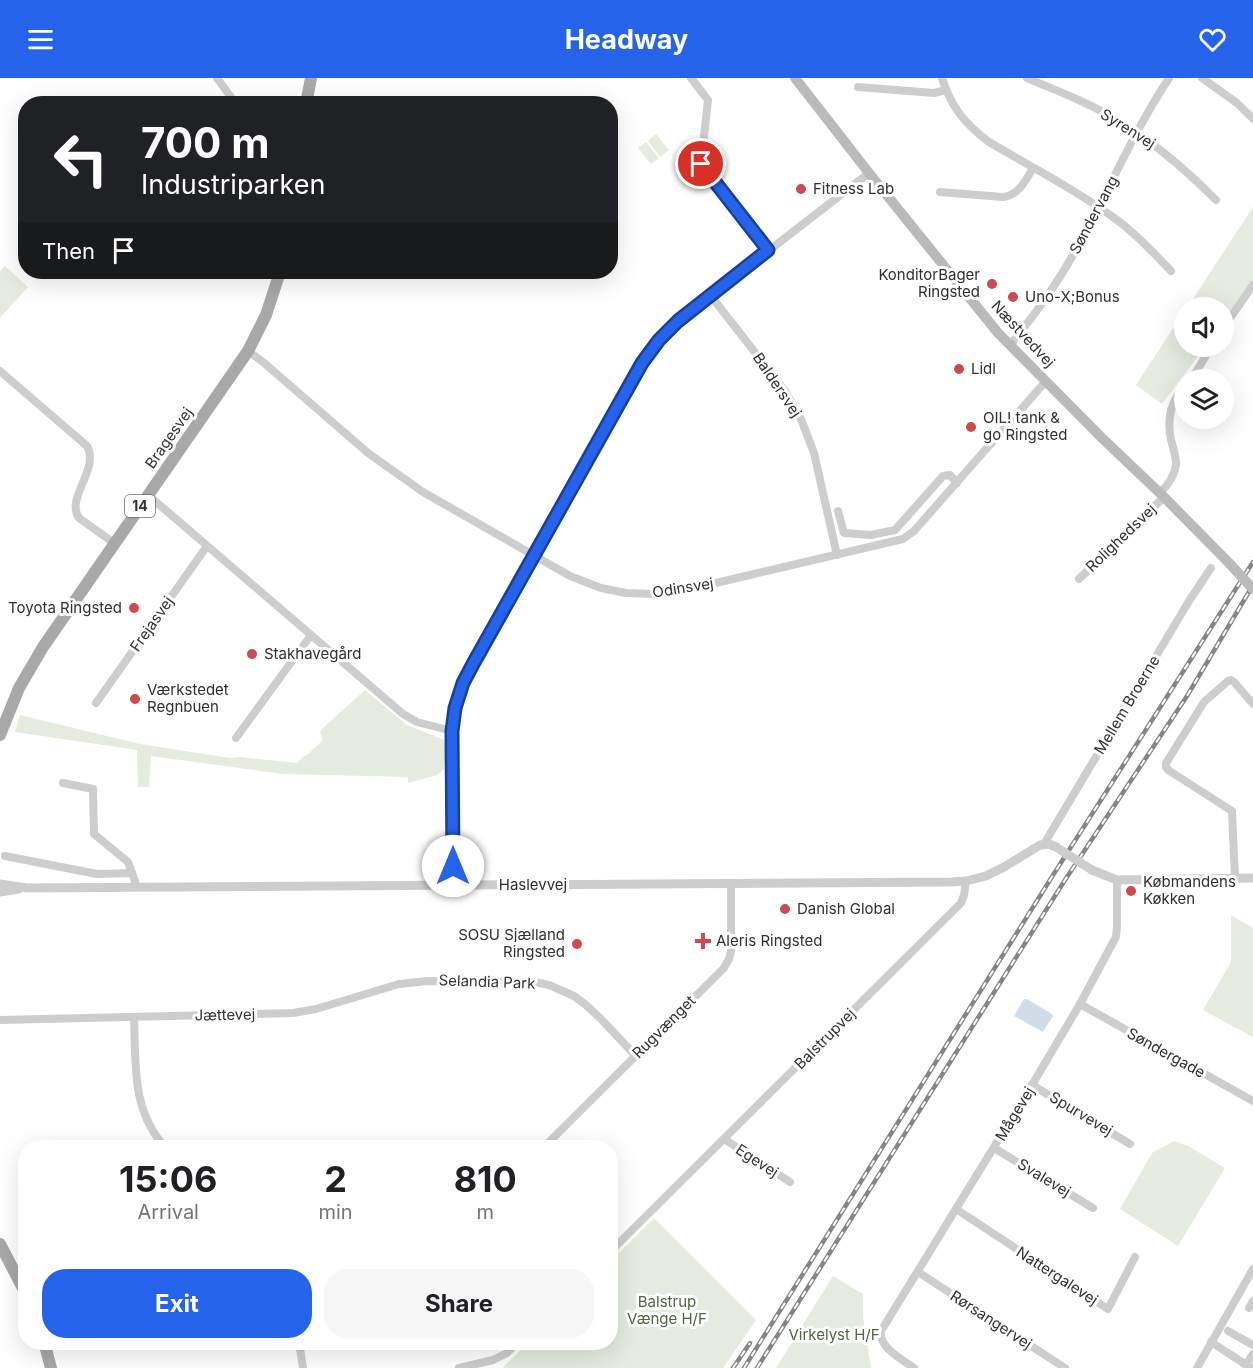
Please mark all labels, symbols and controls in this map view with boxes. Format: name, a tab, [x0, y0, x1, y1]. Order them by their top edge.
icon: menu	[24, 23, 57, 56]
text: Headway	[565, 23, 688, 56]
icon: heart	[1196, 23, 1229, 56]
street label: Syrenvej	[1097, 104, 1159, 153]
text: 700 m	[141, 117, 270, 168]
icon: left	[42, 120, 120, 198]
pin	[675, 138, 726, 189]
icon: arrive	[684, 147, 717, 180]
text: Industriparken	[141, 168, 325, 201]
street label: Søndervang	[1065, 172, 1122, 257]
place label: Fitness Lab	[813, 179, 894, 198]
marker: Fitness Lab	[794, 182, 808, 196]
icon: arrive	[107, 234, 140, 267]
text: Then	[42, 238, 95, 264]
place label: KonditorBager Ringsted	[878, 265, 980, 301]
marker: KonditorBager Ringsted	[985, 277, 999, 291]
place label: Uno-X;Bonus	[1025, 287, 1120, 306]
marker: Uno-X;Bonus	[1006, 290, 1020, 304]
street label: Næstvedvej	[987, 296, 1059, 371]
map controls	[1174, 297, 1234, 429]
button: sound	[1174, 297, 1234, 357]
street label: Baldersvej	[749, 349, 806, 421]
place label: Lidl	[971, 359, 996, 378]
marker: Lidl	[952, 362, 966, 376]
button: layers	[1174, 369, 1234, 429]
street label: Bragesvej	[141, 403, 197, 472]
place label: OIL! tank & go Ringsted	[983, 408, 1067, 444]
marker: OIL! tank & go Ringsted	[964, 420, 978, 434]
road number: 14	[125, 495, 155, 517]
street label: Rolighedsvej	[1082, 500, 1160, 576]
street label: Odinsvej	[651, 573, 715, 602]
street label: Frejasvej	[126, 592, 177, 655]
place label: Toyota Ringsted	[8, 598, 122, 617]
marker: Toyota Ringsted	[127, 601, 141, 615]
place label: Stakhavegård	[264, 644, 361, 663]
marker: Stakhavegård	[245, 647, 259, 661]
street label: Mellem Broerne	[1090, 652, 1164, 758]
place label: Værkstedet Regnbuen	[147, 680, 229, 716]
marker: Værkstedet Regnbuen	[128, 692, 142, 706]
position arrow	[421, 834, 485, 898]
place label: Købmandens Køkken	[1143, 872, 1236, 908]
street label: Haslevvej	[499, 875, 567, 894]
marker: Købmandens Køkken	[1124, 884, 1138, 898]
place label: Danish Global	[797, 899, 895, 918]
marker: Danish Global	[778, 902, 792, 916]
place label: SOSU Sjælland Ringsted	[458, 925, 565, 961]
place label: Aleris Ringsted	[716, 931, 822, 950]
marker: Aleris Ringsted	[694, 932, 712, 950]
marker: SOSU Sjælland Ringsted	[570, 937, 584, 951]
street label: Selandia Park	[438, 970, 537, 993]
street label: Rugvænget	[628, 991, 699, 1062]
street label: Jættevej	[195, 1004, 255, 1025]
street label: Balstrupvej	[790, 1004, 859, 1073]
street label: Søndergade	[1124, 1023, 1209, 1082]
street label: Mågevej	[991, 1083, 1038, 1144]
street label: Spurvevej	[1046, 1087, 1116, 1140]
street label: Egevej	[732, 1140, 782, 1181]
street label: Svalevej	[1014, 1154, 1074, 1201]
text: 15:06	[119, 1157, 217, 1201]
text: 2	[324, 1157, 347, 1201]
text: 810	[454, 1157, 517, 1201]
text: Arrival	[137, 1200, 199, 1224]
text: min	[318, 1200, 353, 1224]
text: m	[476, 1200, 494, 1224]
street label: Nattergalevej	[1013, 1242, 1102, 1309]
button: Exit	[42, 1269, 312, 1338]
button: Share	[324, 1269, 594, 1338]
street label: Rørsangervej	[947, 1286, 1036, 1353]
park label: Balstrup Vænge H/F	[627, 1292, 707, 1328]
park label: Virkelyst H/F	[788, 1325, 880, 1344]

